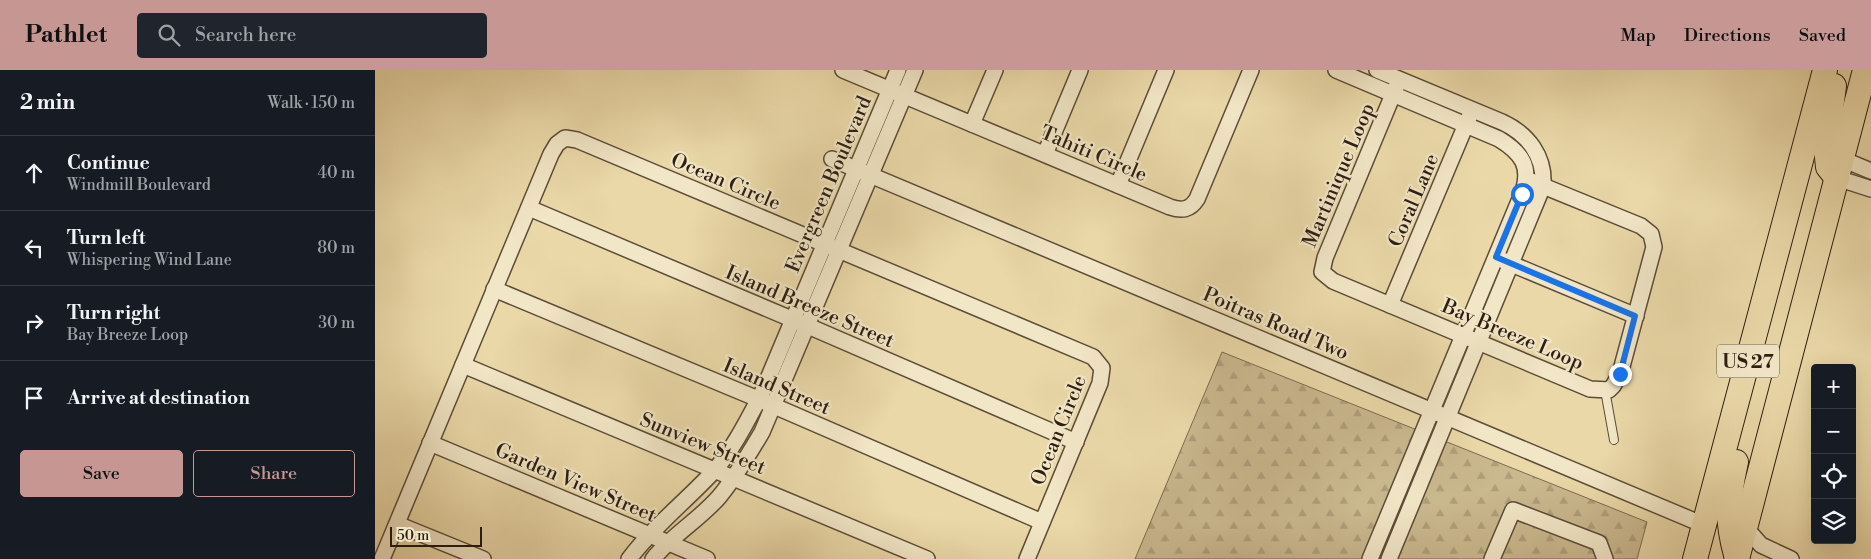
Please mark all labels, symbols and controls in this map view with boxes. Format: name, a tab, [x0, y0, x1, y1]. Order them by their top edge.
search box	[137, 13, 487, 58]
text: Pathlet	[25, 20, 107, 50]
icon: search	[155, 21, 183, 49]
text: Search here	[195, 23, 296, 47]
text: Map	[1620, 24, 1656, 47]
text: Directions	[1684, 24, 1771, 47]
text: Saved	[1799, 24, 1846, 47]
text: 2 min	[20, 90, 75, 116]
street label: Evergreen Boulevard	[781, 92, 878, 277]
text: Walk · 150 m	[267, 93, 355, 113]
street label: Martinique Loop	[1298, 100, 1381, 252]
street label: Tahiti Circle	[1036, 121, 1151, 188]
street label: Ocean Circle	[667, 148, 784, 217]
street label: Coral Lane	[1384, 150, 1445, 251]
text: Continue	[67, 151, 150, 175]
icon: ahead	[20, 159, 48, 187]
text: 40 m	[318, 163, 355, 183]
text: Windmill Boulevard	[67, 175, 211, 195]
route start	[1511, 183, 1534, 206]
text: Turn left	[67, 226, 146, 250]
icon: left	[20, 234, 48, 262]
text: 80 m	[317, 238, 355, 258]
text: Whispering Wind Lane	[67, 250, 232, 270]
street label: Island Breeze Street	[721, 261, 897, 354]
street label: Poitras Road Two	[1199, 282, 1352, 366]
street label: Bay Breeze Loop	[1437, 294, 1587, 377]
text: Turn right	[67, 301, 160, 325]
icon: right	[20, 309, 48, 337]
text: 30 m	[318, 313, 355, 333]
text: Bay Breeze Loop	[67, 325, 188, 345]
road number: US 27	[1717, 344, 1779, 378]
street label: Island Street	[719, 354, 834, 421]
route end	[1609, 363, 1632, 386]
map controls	[1811, 364, 1856, 544]
button: +	[1811, 364, 1856, 409]
street label: Ocean Circle	[1026, 372, 1093, 489]
icon: arrive	[20, 384, 48, 412]
text: Arrive at destination	[67, 386, 250, 410]
street label: Sunview Street	[636, 408, 769, 481]
button: −	[1811, 409, 1856, 454]
street label: Garden View Street	[491, 438, 660, 529]
button: Save	[20, 450, 183, 497]
button: Share	[193, 450, 355, 497]
button: locate	[1811, 454, 1856, 499]
button: layers	[1811, 499, 1856, 544]
scale bar	[390, 524, 483, 547]
text: 50 m	[397, 527, 429, 545]

